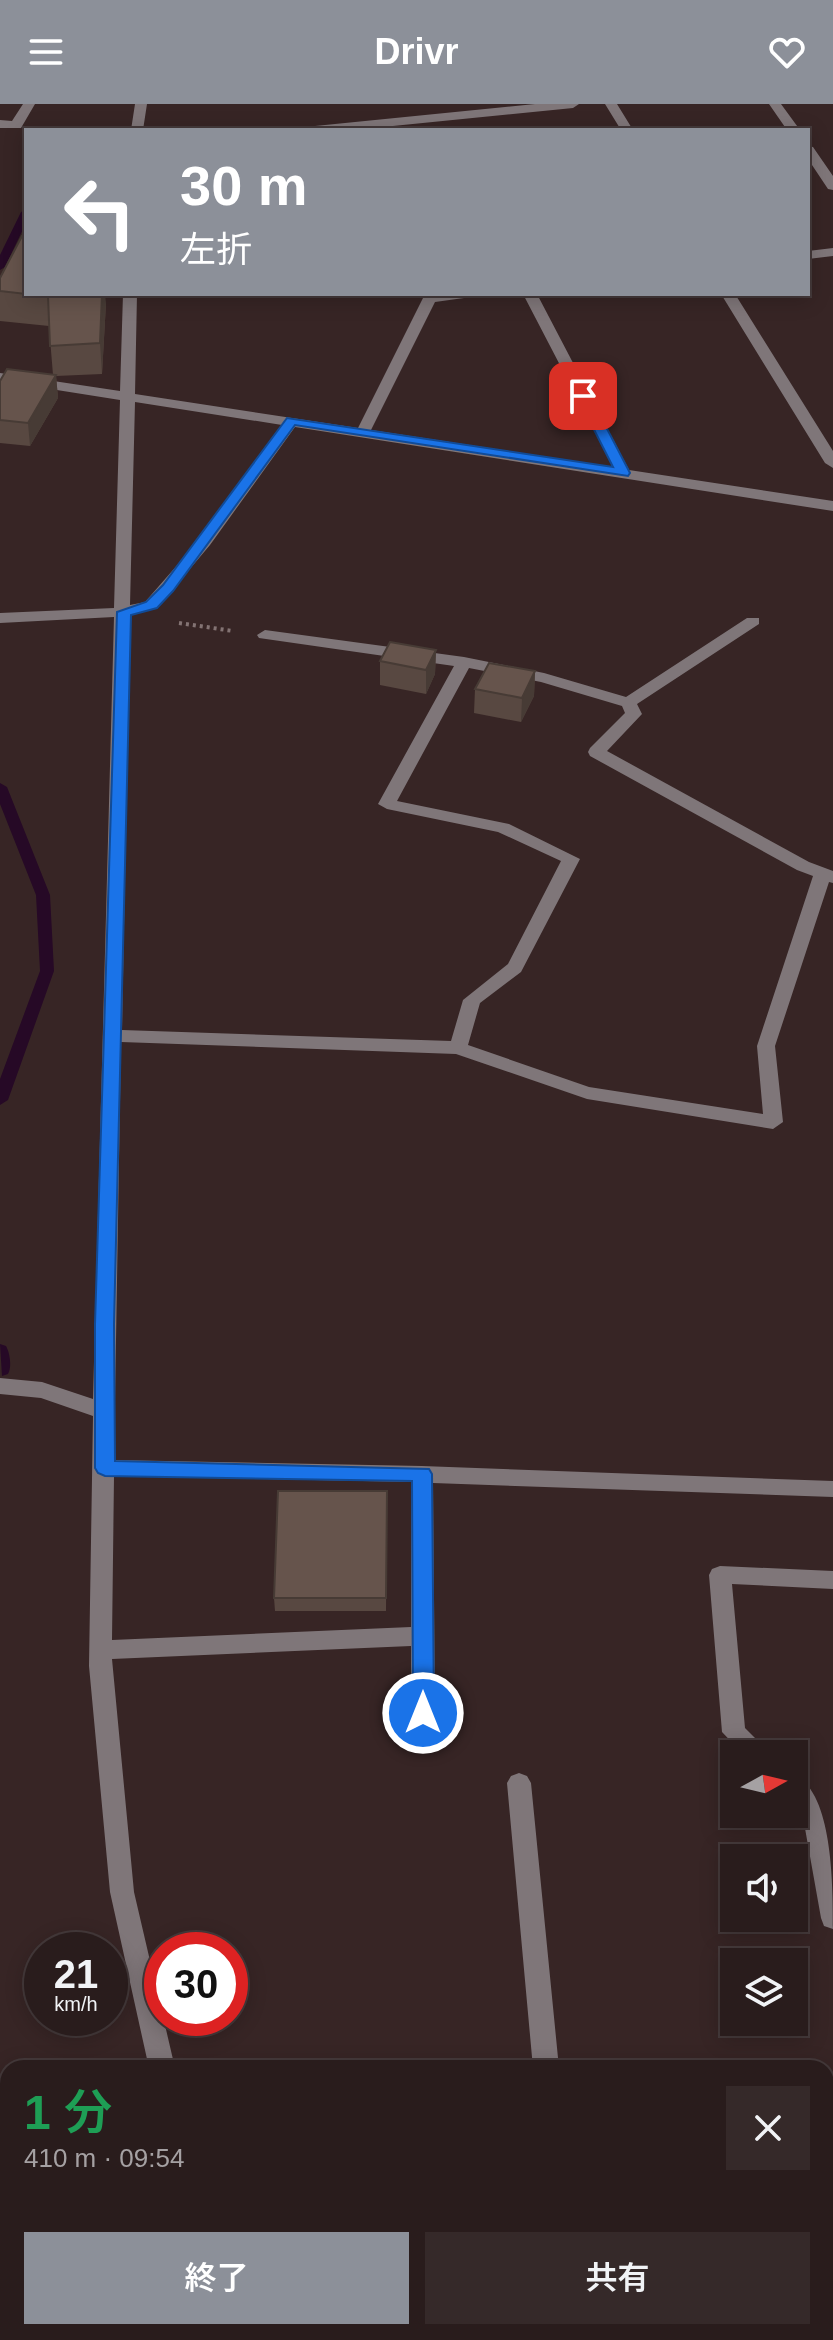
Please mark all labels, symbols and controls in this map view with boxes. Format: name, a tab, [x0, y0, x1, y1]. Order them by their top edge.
icon: menu	[24, 30, 68, 74]
icon: heart	[765, 30, 809, 74]
text: Drivr	[374, 31, 459, 72]
text: 30 m	[180, 154, 308, 217]
icon: left	[48, 160, 152, 264]
text: 左折	[180, 229, 252, 270]
pin	[549, 362, 617, 430]
icon: arrive	[561, 374, 605, 418]
position arrow	[381, 1671, 465, 1755]
north arrow	[720, 1740, 808, 1828]
map controls	[720, 1740, 808, 2036]
button: sound	[720, 1844, 808, 1932]
speed limit sign: 30	[144, 1932, 248, 2036]
button: layers	[720, 1948, 808, 2036]
text: 21	[54, 1952, 98, 1996]
text: km/h	[54, 1993, 98, 2015]
text: 1 分	[24, 2086, 112, 2139]
button: close	[726, 2086, 810, 2170]
text: 410 m · 09:54	[24, 2143, 184, 2173]
button: 終了	[24, 2232, 409, 2324]
button: 共有	[425, 2232, 810, 2324]

